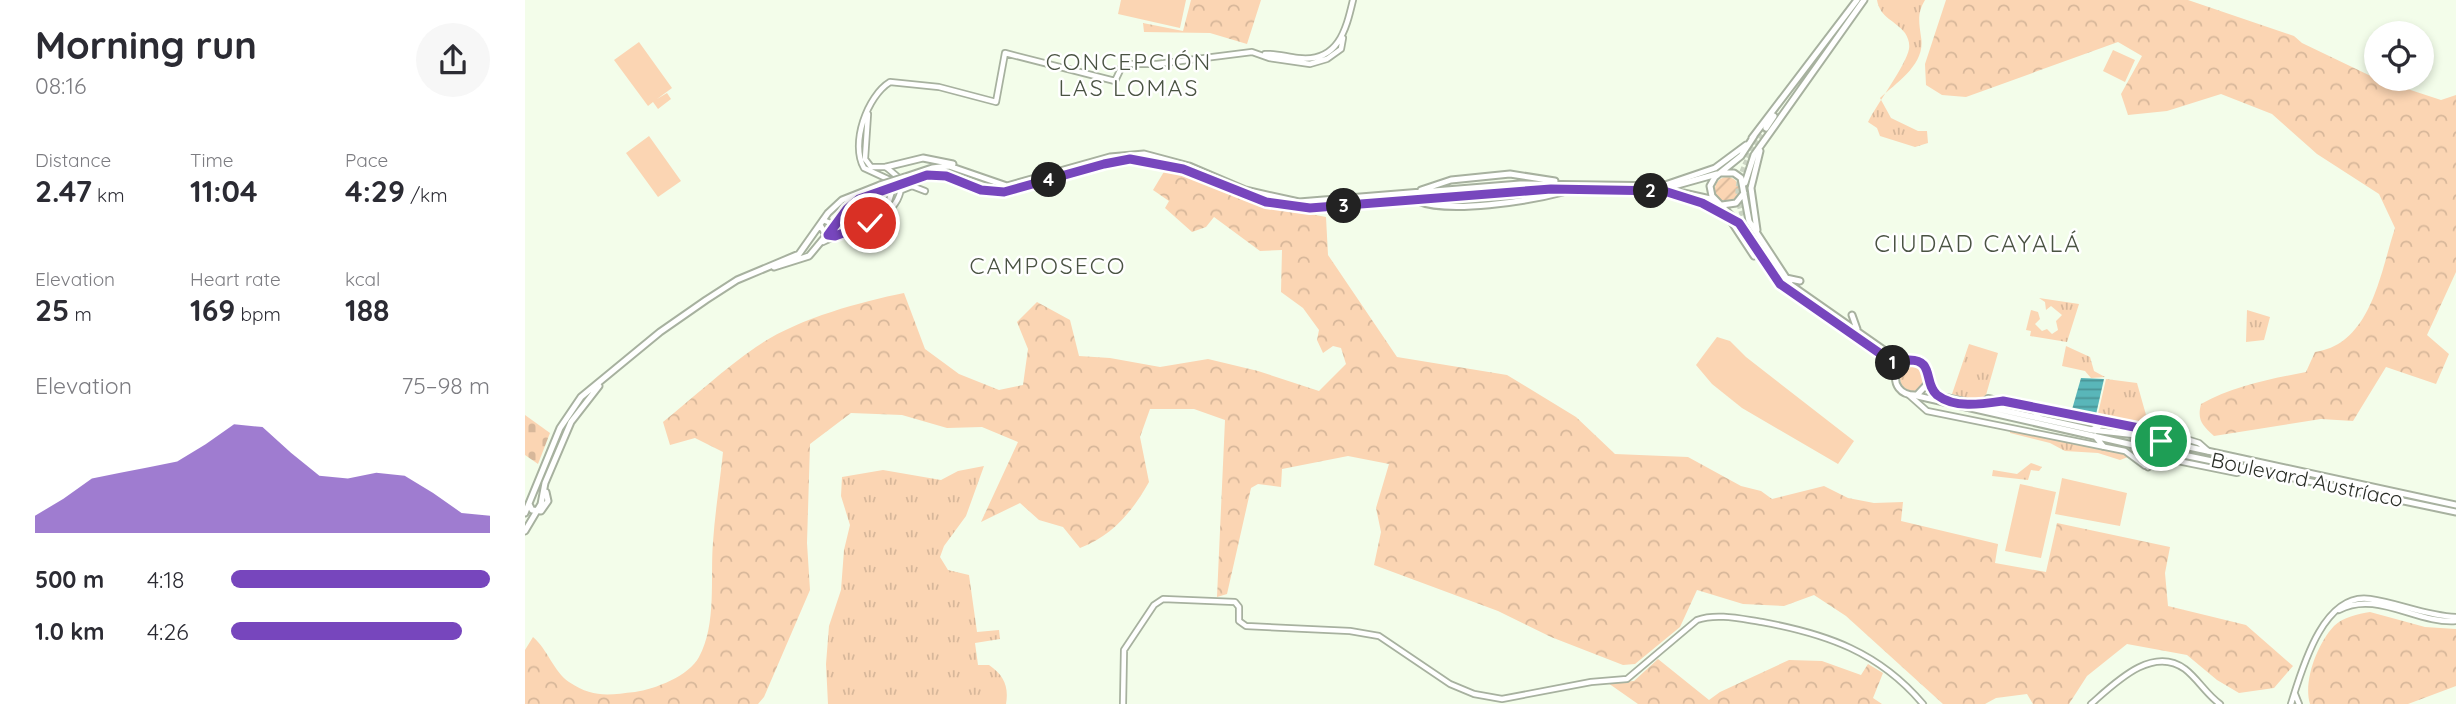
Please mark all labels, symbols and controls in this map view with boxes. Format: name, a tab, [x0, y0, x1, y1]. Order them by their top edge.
text: Morning run	[35, 21, 257, 69]
map controls	[2364, 21, 2434, 91]
button: locate	[2364, 21, 2434, 91]
button: share	[416, 23, 490, 97]
district label: CONCEPCIÓN LAS LOMAS	[1046, 47, 1212, 102]
text: 08:16	[35, 71, 86, 100]
text: Distance	[35, 148, 111, 172]
text: Time	[190, 148, 234, 172]
text: Pace	[345, 148, 388, 172]
pin: 4	[1031, 162, 1067, 198]
text: 4	[1043, 167, 1054, 191]
text: 2.47	[35, 172, 92, 210]
text: 11:04	[190, 172, 258, 210]
text: 4:29	[345, 172, 405, 210]
pin: 2	[1633, 174, 1669, 208]
text: 2	[1645, 178, 1656, 202]
text: km	[92, 183, 125, 207]
text: /km	[405, 183, 448, 207]
pin: 3	[1327, 188, 1361, 224]
pin	[840, 193, 900, 253]
text: 3	[1338, 193, 1349, 217]
icon: check	[851, 204, 889, 242]
district label: CIUDAD CAYALÁ	[1874, 228, 2082, 258]
district label: CAMPOSECO	[970, 251, 1126, 280]
text: Elevation	[35, 267, 115, 291]
text: Heart rate	[190, 267, 281, 291]
text: kcal	[345, 267, 380, 291]
text: 25	[35, 291, 69, 329]
text: 169	[190, 291, 235, 329]
text: 188	[345, 291, 390, 329]
text: m	[69, 302, 92, 326]
text: bpm	[235, 302, 281, 326]
pin: 1	[1875, 346, 1911, 380]
text: 1	[1889, 350, 1896, 374]
text: Elevation	[35, 371, 132, 400]
text: 75–98 m	[401, 371, 490, 400]
pin	[2131, 411, 2191, 471]
icon: arrive	[2142, 422, 2180, 460]
street label: Boulevard Austríaco	[2209, 446, 2406, 512]
text: 500 m	[35, 565, 104, 594]
text: 4:18	[147, 565, 184, 594]
text: 1.0 km	[35, 617, 105, 646]
text: 4:26	[147, 617, 189, 646]

